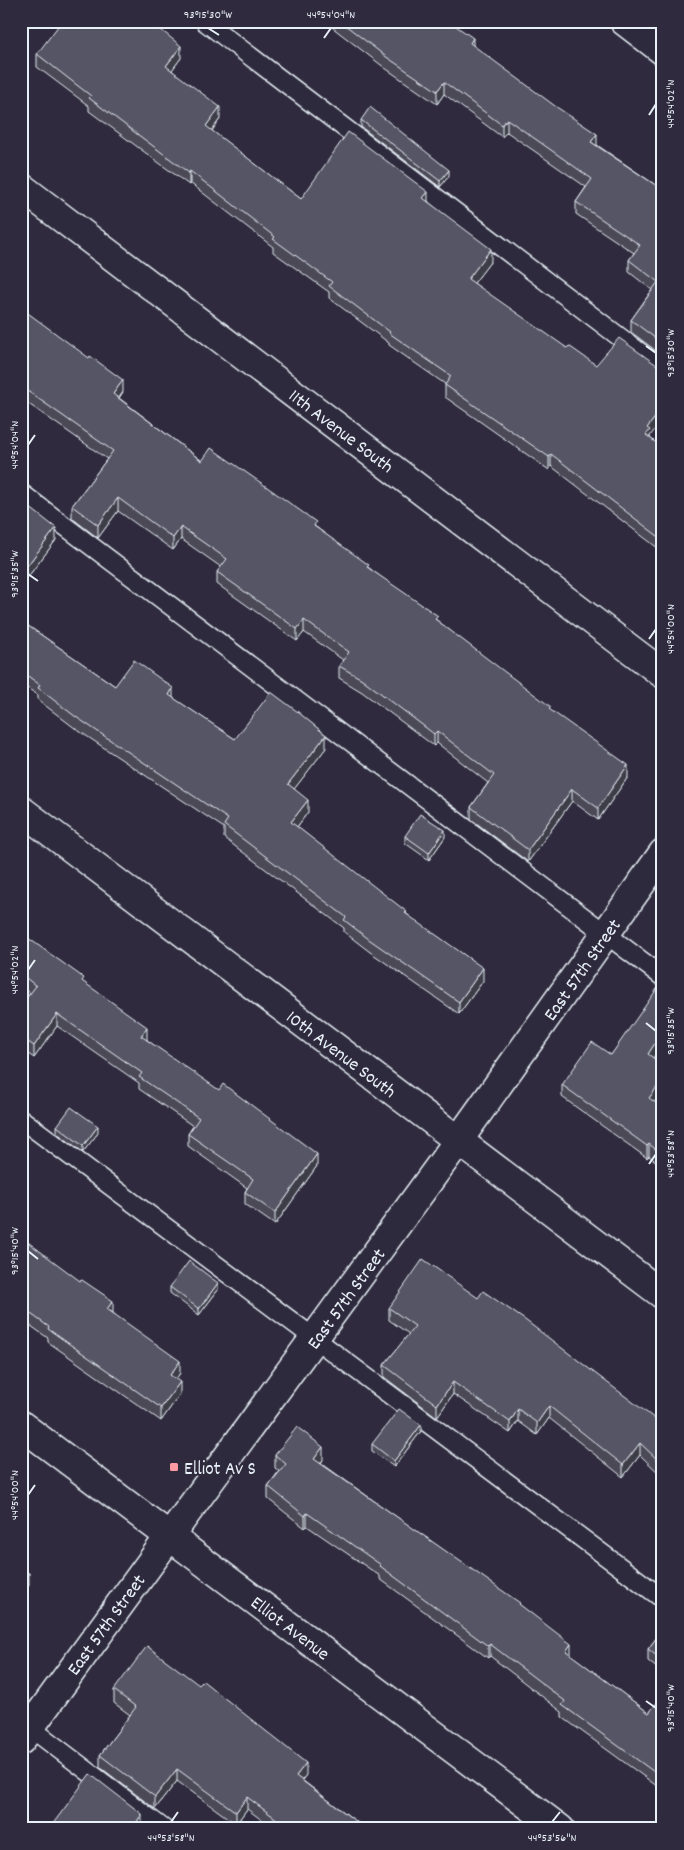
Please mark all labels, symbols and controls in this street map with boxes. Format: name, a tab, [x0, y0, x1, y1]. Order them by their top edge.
text: 93°15'30"W	[184, 7, 232, 24]
text: 44°54'04"N	[307, 7, 355, 24]
text: 44°54'02"N	[663, 80, 680, 128]
text: 93°15'30"W	[663, 329, 680, 377]
street label: 11th Avenue South	[282, 384, 398, 481]
text: 44°54'04"N	[7, 421, 24, 469]
text: 93°15'35"W	[7, 550, 24, 598]
text: 44°54'00"N	[663, 604, 680, 654]
street label: East 57th Street	[539, 914, 629, 1028]
text: 44°54'02"N	[7, 946, 24, 994]
street label: 10th Avenue South	[279, 1005, 401, 1106]
text: 93°15'35"W	[663, 1007, 680, 1055]
text: 44°53'58"N	[663, 1130, 680, 1178]
text: 93°15'40"W	[7, 1227, 24, 1275]
street label: East 57th Street	[302, 1244, 394, 1356]
place label: Elliot Av S	[184, 1457, 256, 1484]
marker: Elliot Av S	[168, 1461, 180, 1473]
text: 44°54'00"N	[7, 1470, 24, 1520]
street label: East 57th Street	[62, 1570, 154, 1682]
street label: Elliot Avenue	[244, 1591, 334, 1669]
text: 93°15'40"W	[663, 1684, 680, 1732]
text: 44°53'58"N	[147, 1830, 195, 1847]
text: 44°53'56"N	[528, 1830, 576, 1847]

